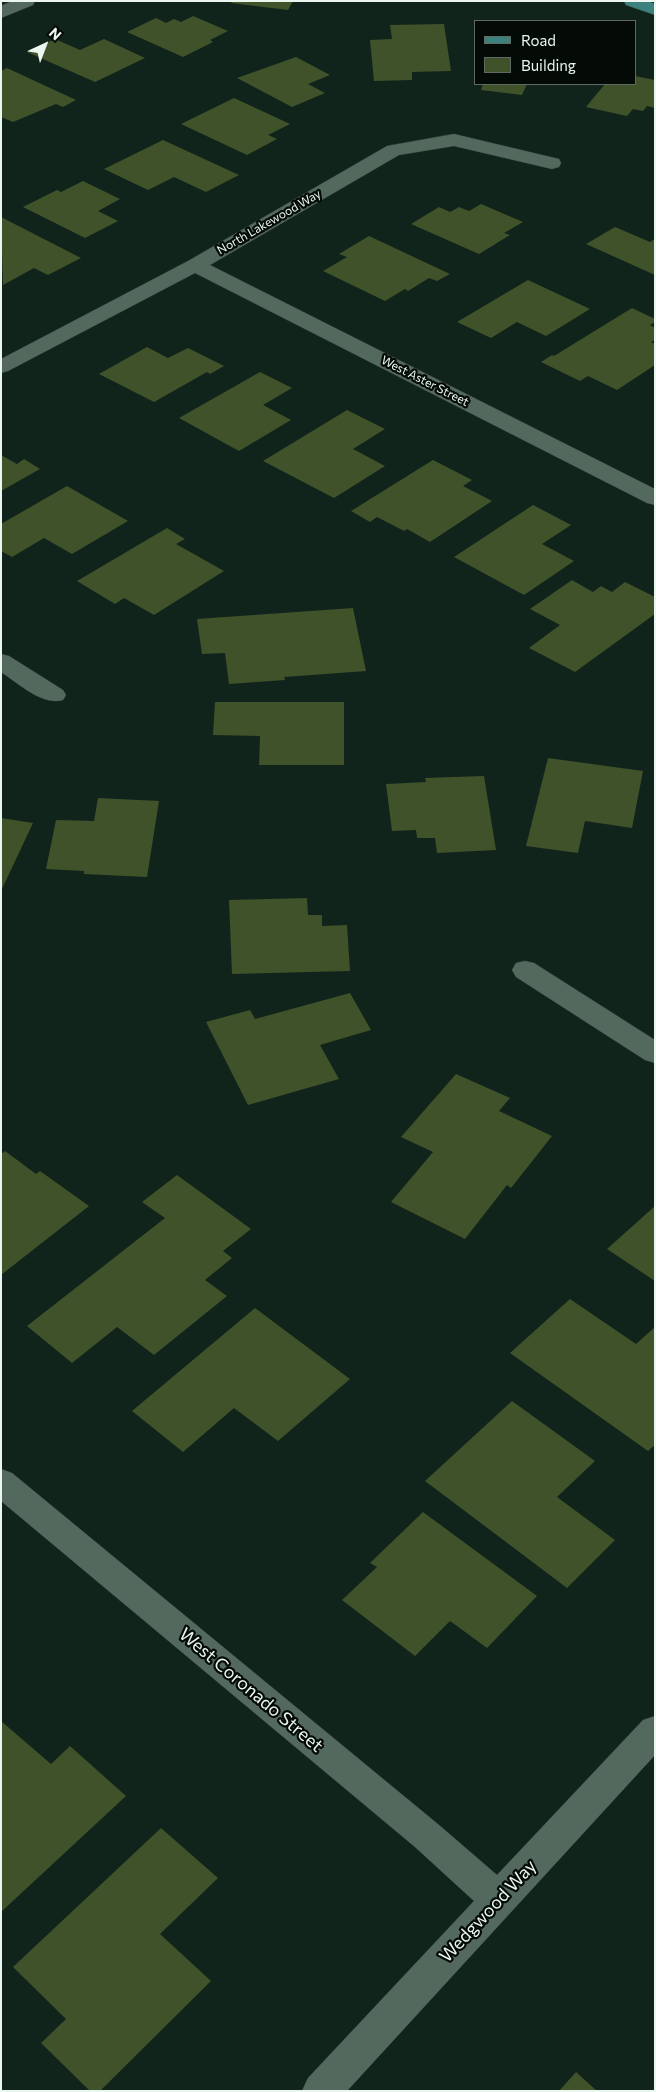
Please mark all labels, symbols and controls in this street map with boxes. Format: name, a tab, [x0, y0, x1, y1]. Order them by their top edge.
north arrow	[20, 20, 70, 70]
legend	[473, 20, 636, 85]
text: N	[46, 24, 65, 43]
text: Road	[521, 31, 556, 49]
text: Building	[521, 56, 576, 74]
street label: North Lakewood Way	[214, 186, 324, 258]
street label: West Aster Street	[379, 353, 471, 409]
street label: West Coronado Street	[175, 1623, 327, 1757]
street label: Wedgwood Way	[435, 1855, 541, 1967]

